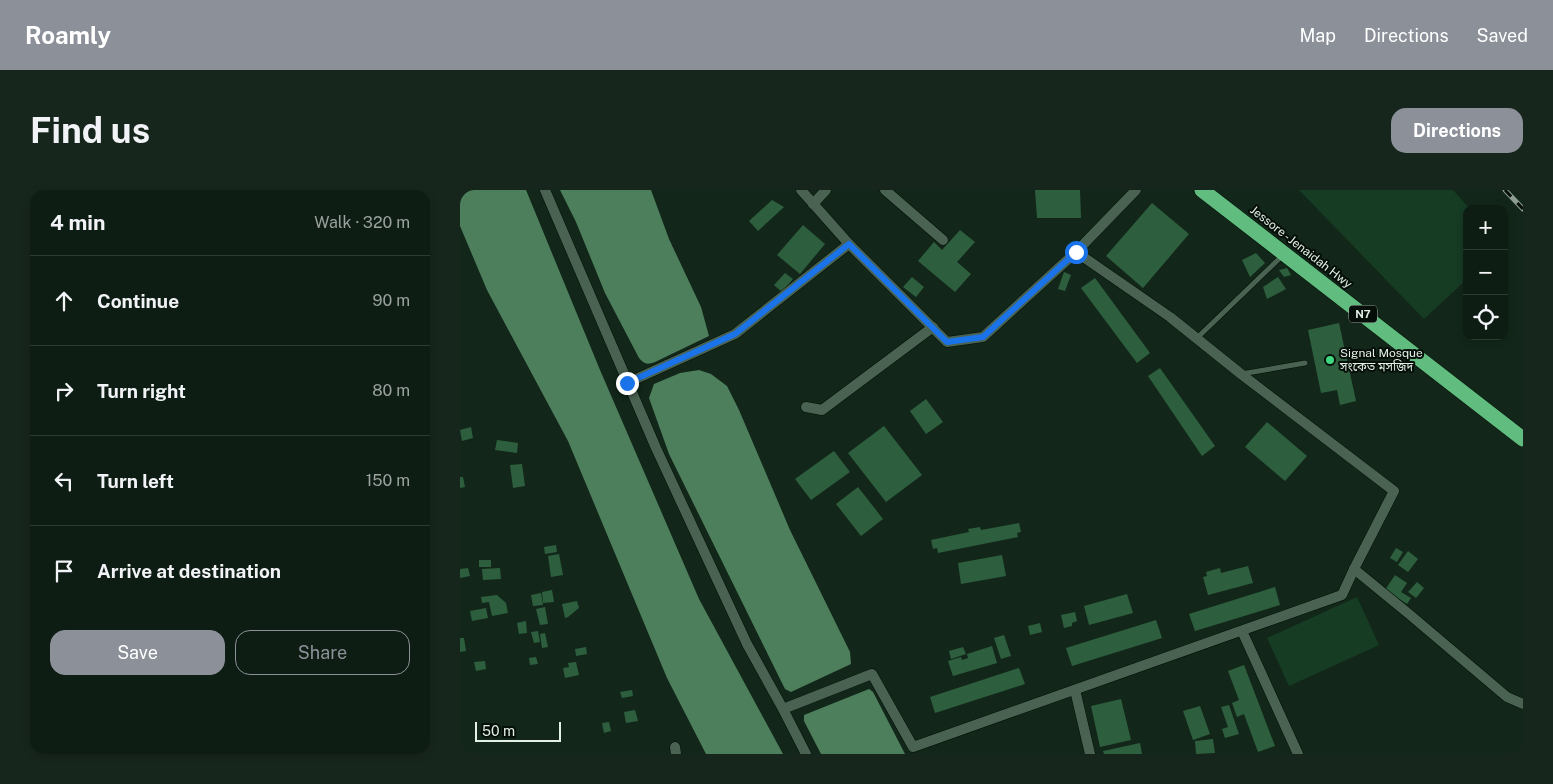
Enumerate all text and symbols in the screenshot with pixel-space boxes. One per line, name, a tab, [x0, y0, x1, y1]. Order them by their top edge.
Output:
text: Roamly	[25, 21, 111, 49]
text: Map	[1299, 25, 1336, 46]
text: Directions	[1364, 25, 1449, 46]
text: Saved	[1477, 25, 1528, 46]
button: Directions	[1391, 108, 1523, 153]
text: Find us	[30, 110, 150, 151]
street label: Jessore - Jenaidah Hwy	[1247, 203, 1355, 291]
map controls	[1463, 205, 1508, 340]
button: +	[1463, 205, 1508, 250]
text: 4 min	[50, 210, 105, 235]
text: Walk · 320 m	[314, 213, 410, 232]
route start	[1065, 241, 1088, 264]
button: −	[1463, 250, 1508, 295]
icon: ahead	[50, 287, 78, 315]
text: Continue	[97, 290, 179, 312]
text: 90 m	[373, 291, 410, 310]
button: locate	[1463, 295, 1508, 340]
road number: N7	[1349, 306, 1377, 322]
place label: Signal Mosque সংকেত মসজিদ	[1339, 346, 1423, 374]
marker: Signal Mosque সংকেত মসজিদ	[1324, 354, 1336, 366]
route end	[616, 372, 639, 395]
icon: right	[50, 377, 78, 405]
text: Turn right	[97, 380, 186, 402]
text: 80 m	[372, 381, 410, 400]
icon: left	[50, 467, 78, 495]
text: Turn left	[97, 470, 174, 492]
text: 150 m	[366, 471, 410, 490]
icon: arrive	[50, 557, 78, 585]
text: Arrive at destination	[97, 560, 281, 582]
button: Save	[50, 630, 225, 675]
button: Share	[235, 630, 410, 675]
scale bar	[475, 719, 561, 742]
text: 50 m	[482, 723, 515, 739]

